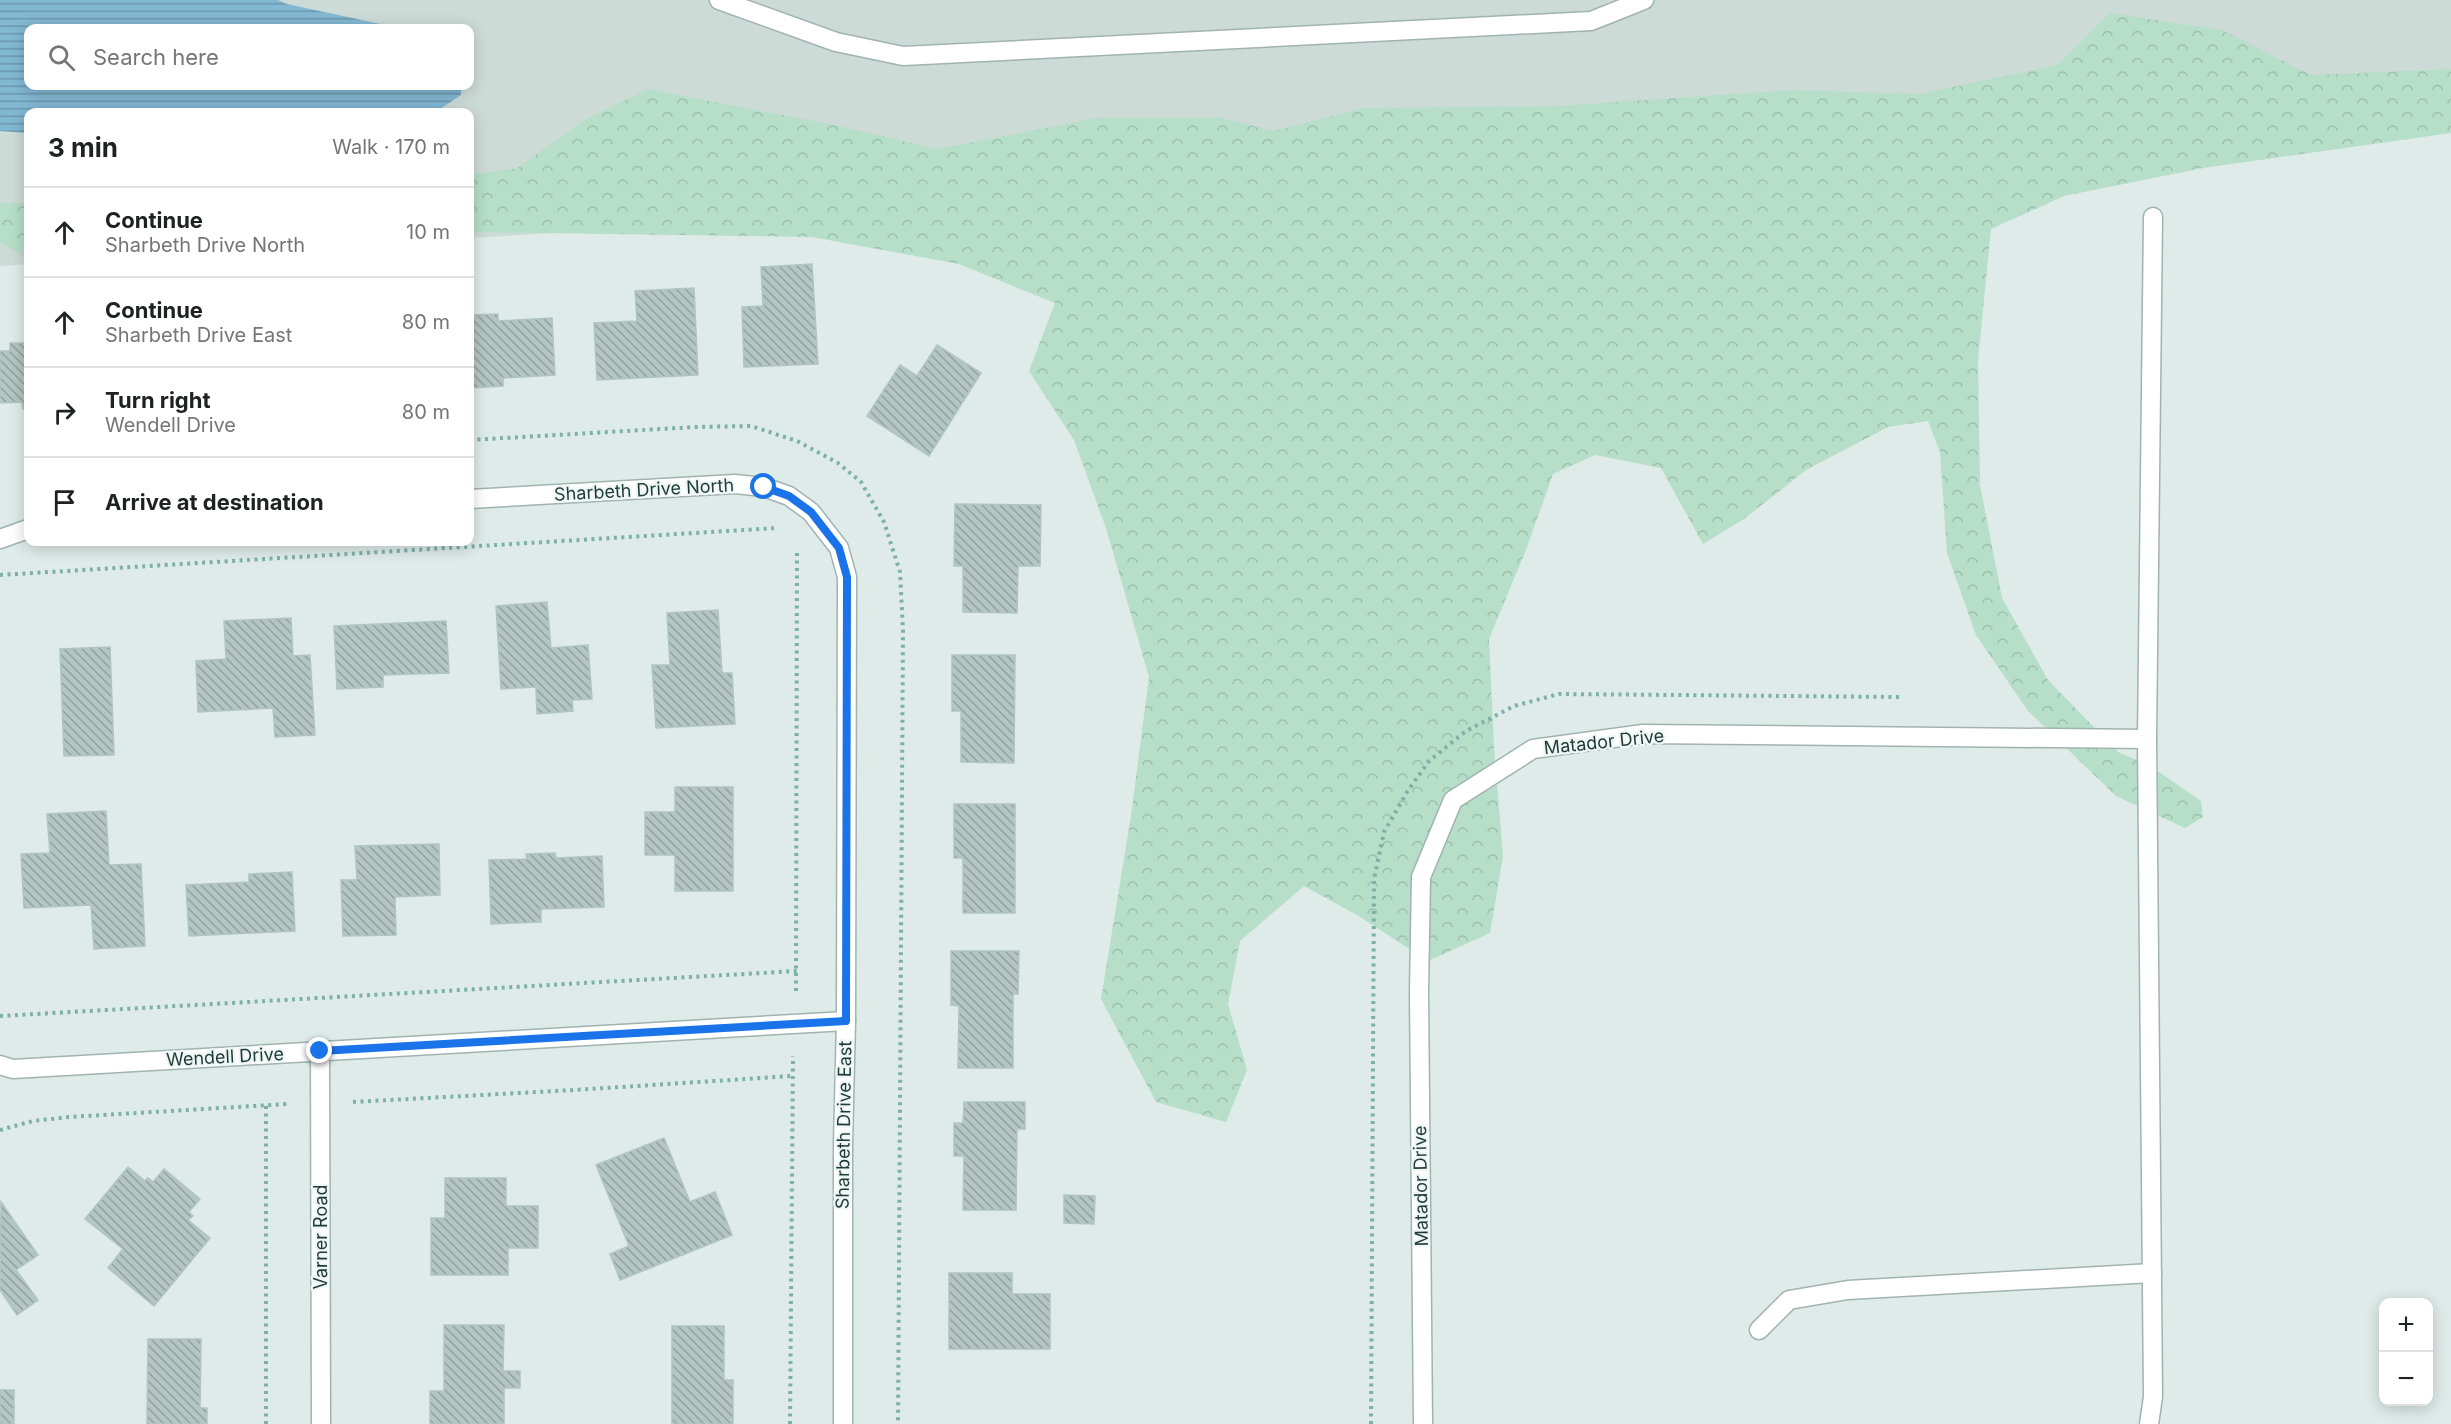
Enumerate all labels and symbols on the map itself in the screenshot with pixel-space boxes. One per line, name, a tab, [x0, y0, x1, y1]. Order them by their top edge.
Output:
route start	[750, 473, 776, 499]
street label: Sharbeth Drive North	[553, 474, 734, 505]
street label: Matador Drive	[1543, 725, 1665, 758]
route end	[306, 1037, 332, 1063]
street label: Sharbeth Drive East	[832, 1040, 855, 1209]
street label: Wendell Drive	[166, 1043, 284, 1070]
street label: Matador Drive	[1409, 1125, 1432, 1247]
street label: Varner Road	[310, 1184, 331, 1290]

